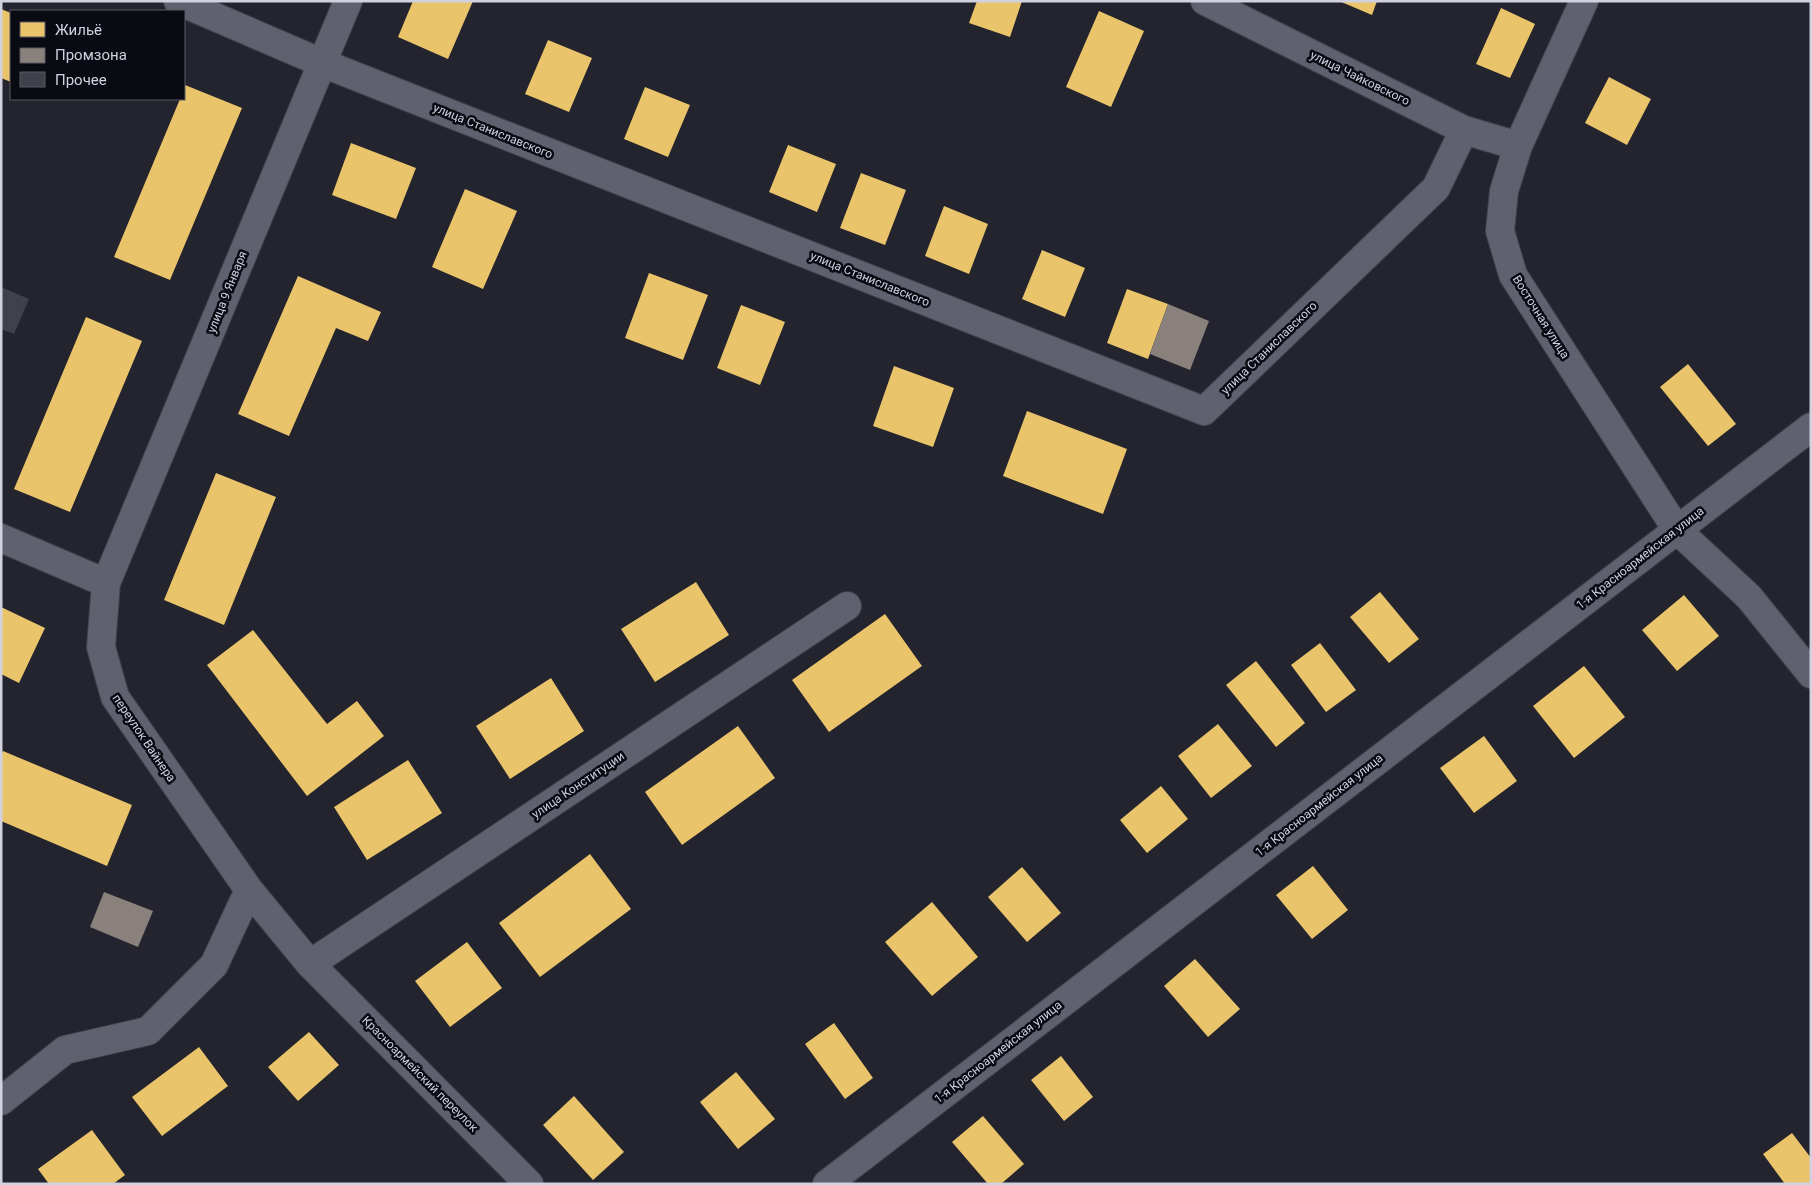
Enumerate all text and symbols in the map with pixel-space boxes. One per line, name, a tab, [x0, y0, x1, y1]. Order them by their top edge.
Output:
legend	[10, 10, 185, 100]
text: Жильё	[55, 21, 102, 39]
text: Промзона	[55, 46, 127, 64]
street label: улица Чайковского	[1308, 48, 1412, 108]
text: Прочее	[55, 71, 107, 89]
street label: улица Станиславского	[431, 101, 555, 161]
street label: улица 9 Января	[204, 249, 250, 335]
street label: улица Станиславского	[808, 249, 932, 309]
street label: Восточная улица	[1510, 273, 1572, 361]
street label: улица Станиславского	[1218, 299, 1320, 397]
street label: 1-я Красноармейская улица	[1574, 504, 1706, 612]
street label: переулок Вайнера	[110, 692, 178, 784]
street label: улица Конституции	[529, 749, 627, 821]
street label: 1-я Красноармейская улица	[1253, 751, 1385, 859]
street label: 1-я Красноармейская улица	[932, 998, 1064, 1106]
street label: Красноармейский переулок	[359, 1013, 481, 1135]

